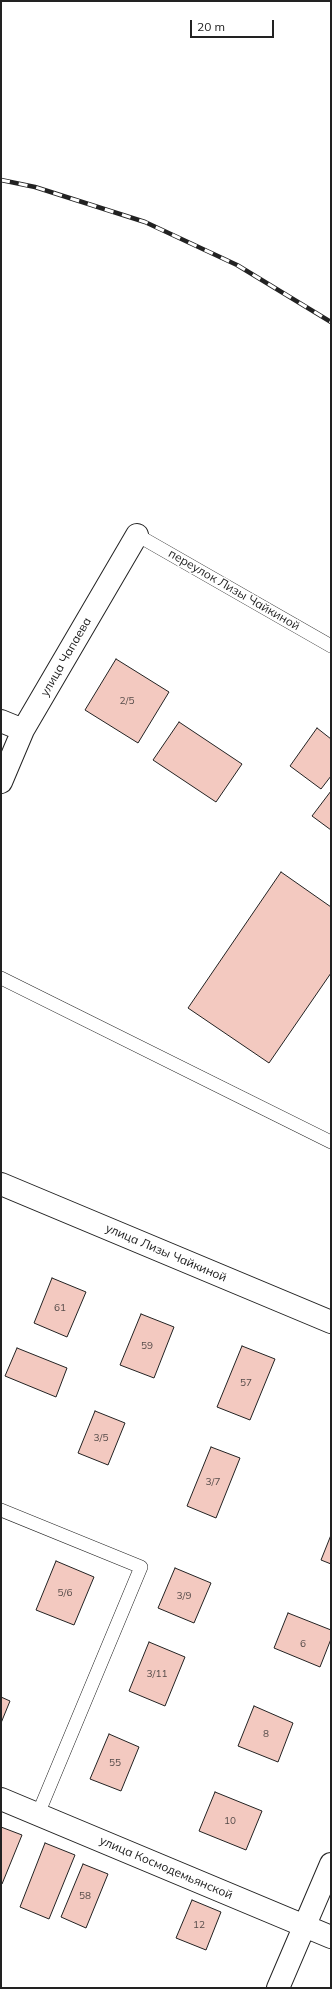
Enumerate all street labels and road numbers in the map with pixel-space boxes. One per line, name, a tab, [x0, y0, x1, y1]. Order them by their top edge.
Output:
street label: переулок Лизы Чайкиной	[166, 546, 302, 634]
street label: улица Чапаева	[38, 615, 94, 699]
street label: улица Лизы Чайкиной	[103, 1221, 229, 1285]
street label: улица Космодемьянской	[97, 1833, 235, 1903]

